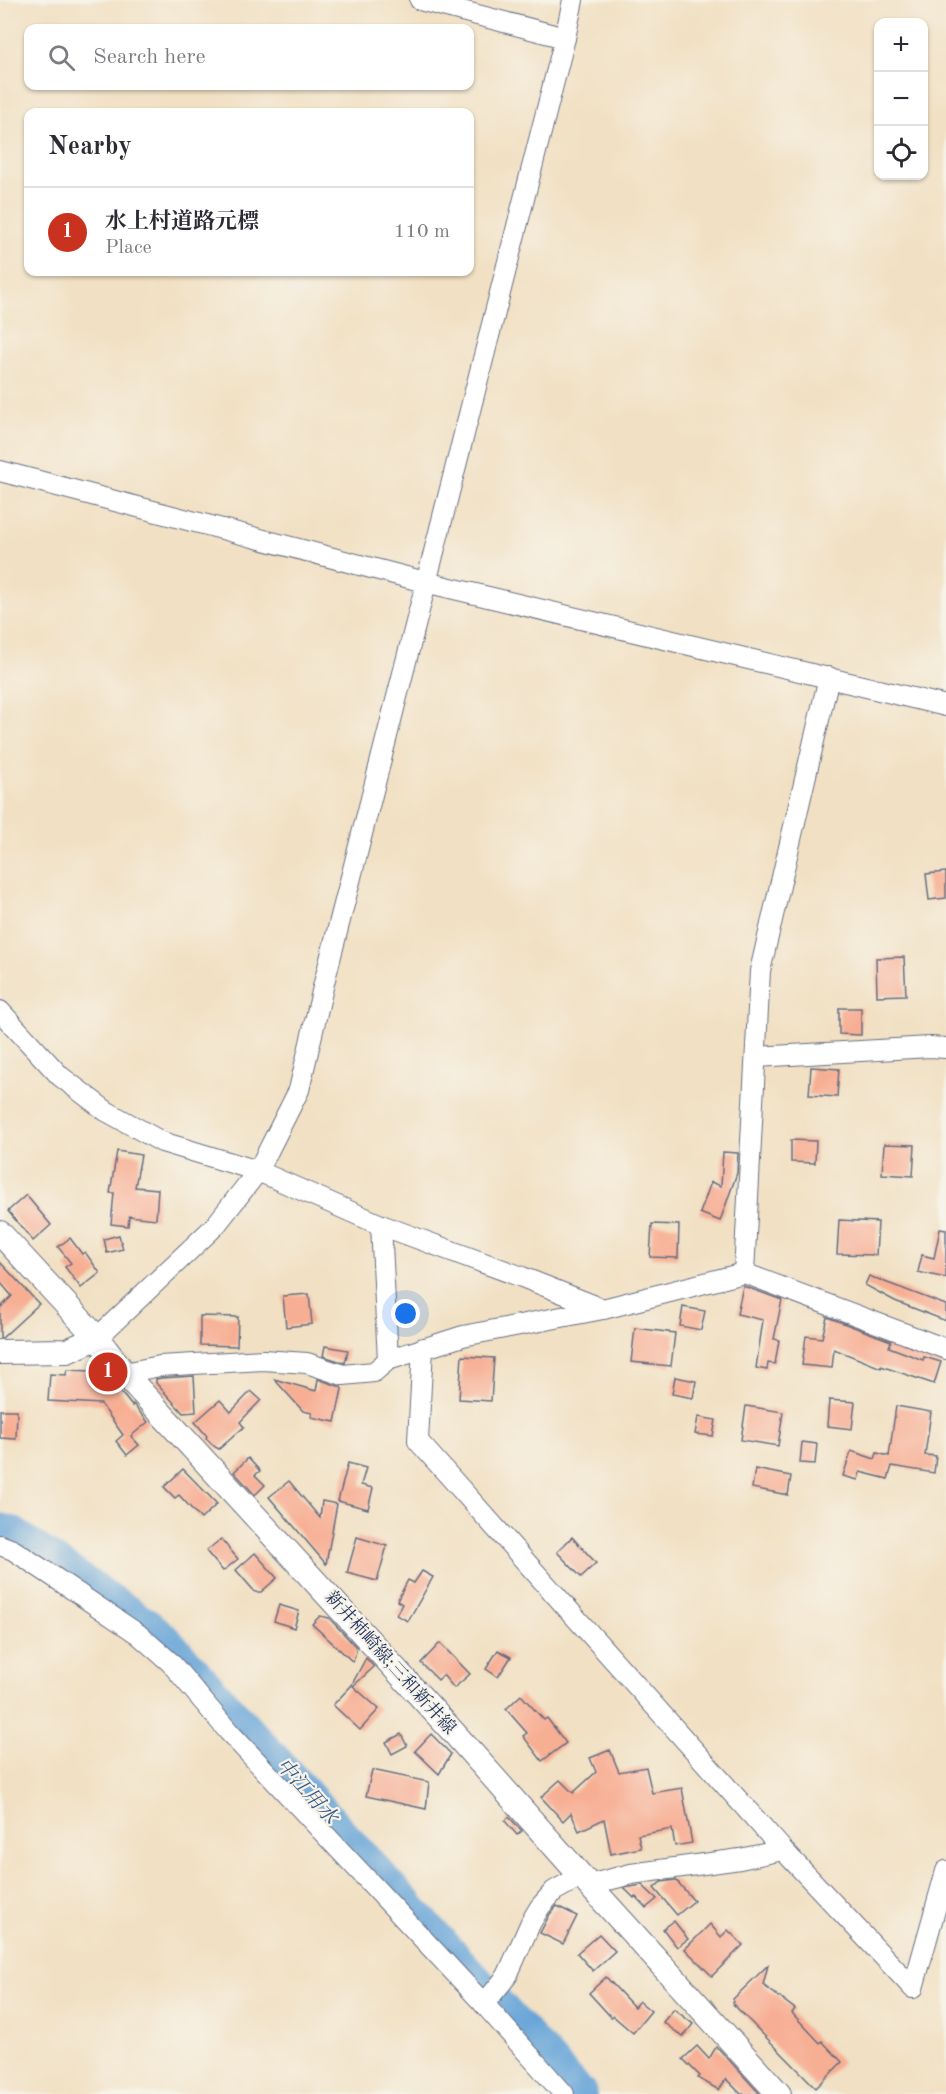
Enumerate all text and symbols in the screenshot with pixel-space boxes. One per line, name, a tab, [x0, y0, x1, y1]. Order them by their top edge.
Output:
map controls	[874, 18, 928, 180]
button: +	[874, 18, 928, 72]
search box	[24, 24, 474, 90]
icon: search	[45, 41, 78, 74]
text: Search here	[93, 46, 206, 68]
button: −	[874, 72, 928, 126]
button: locate	[874, 126, 928, 180]
text: Nearby	[48, 134, 132, 160]
text: 水上村道路元標	[105, 211, 259, 233]
text: 1	[62, 222, 73, 242]
text: 110 m	[394, 222, 450, 242]
text: Place	[105, 238, 152, 258]
your location	[391, 1299, 420, 1328]
pin: 1	[88, 1350, 128, 1394]
street label: 新井柿崎線;三和新井線	[321, 1587, 460, 1738]
water label: 中江用水	[272, 1754, 343, 1830]

